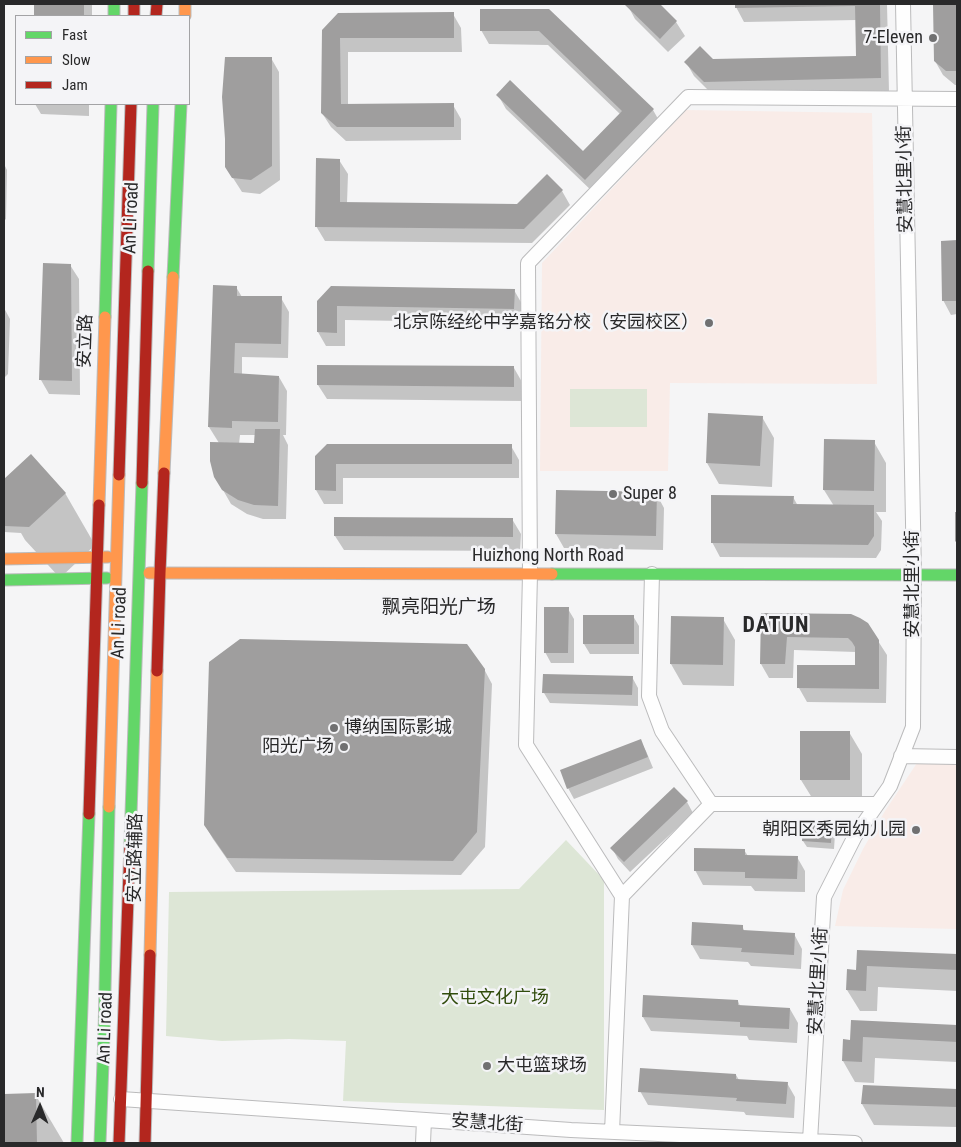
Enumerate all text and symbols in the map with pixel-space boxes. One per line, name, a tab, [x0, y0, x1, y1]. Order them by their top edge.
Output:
legend	[15, 15, 190, 105]
text: Fast	[62, 26, 87, 44]
place label: 7-Eleven	[864, 27, 923, 49]
marker: 7-Eleven	[927, 32, 939, 44]
text: Slow	[62, 51, 91, 69]
text: Jam	[62, 76, 88, 94]
street label: 安慧北里小街	[894, 125, 918, 233]
street label: An Li road	[120, 182, 144, 254]
place label: 北京陈经纶中学嘉铭分校（安园校区）	[393, 312, 699, 334]
street label: 安立路	[74, 314, 98, 368]
marker: 北京陈经纶中学嘉铭分校（安园校区）	[703, 317, 715, 329]
place label: Super 8	[623, 483, 677, 505]
marker: Super 8	[607, 488, 619, 500]
street label: 安慧北里小街	[902, 530, 924, 638]
street label: Huizhong North Road	[472, 545, 624, 567]
street label: An Li road	[108, 587, 132, 659]
district label: 飘亮阳光广场	[382, 597, 496, 619]
district label: DATUN	[742, 613, 810, 639]
place label: 博纳国际影城	[344, 717, 452, 739]
marker: 博纳国际影城	[328, 722, 340, 734]
place label: 阳光广场	[262, 736, 334, 758]
marker: 阳光广场	[338, 741, 350, 753]
street label: 安立路辅路	[124, 813, 148, 903]
place label: 朝阳区秀园幼儿园	[762, 819, 906, 841]
marker: 朝阳区秀园幼儿园	[910, 824, 922, 836]
street label: 安慧北里小街	[805, 927, 833, 1035]
park label: 大屯文化广场	[441, 987, 549, 1009]
street label: An Li road	[94, 992, 118, 1064]
place label: 大屯篮球场	[497, 1055, 587, 1077]
marker: 大屯篮球场	[481, 1060, 493, 1072]
north arrow	[15, 1082, 65, 1132]
text: N	[36, 1084, 45, 1100]
street label: 安慧北街	[450, 1111, 524, 1137]

